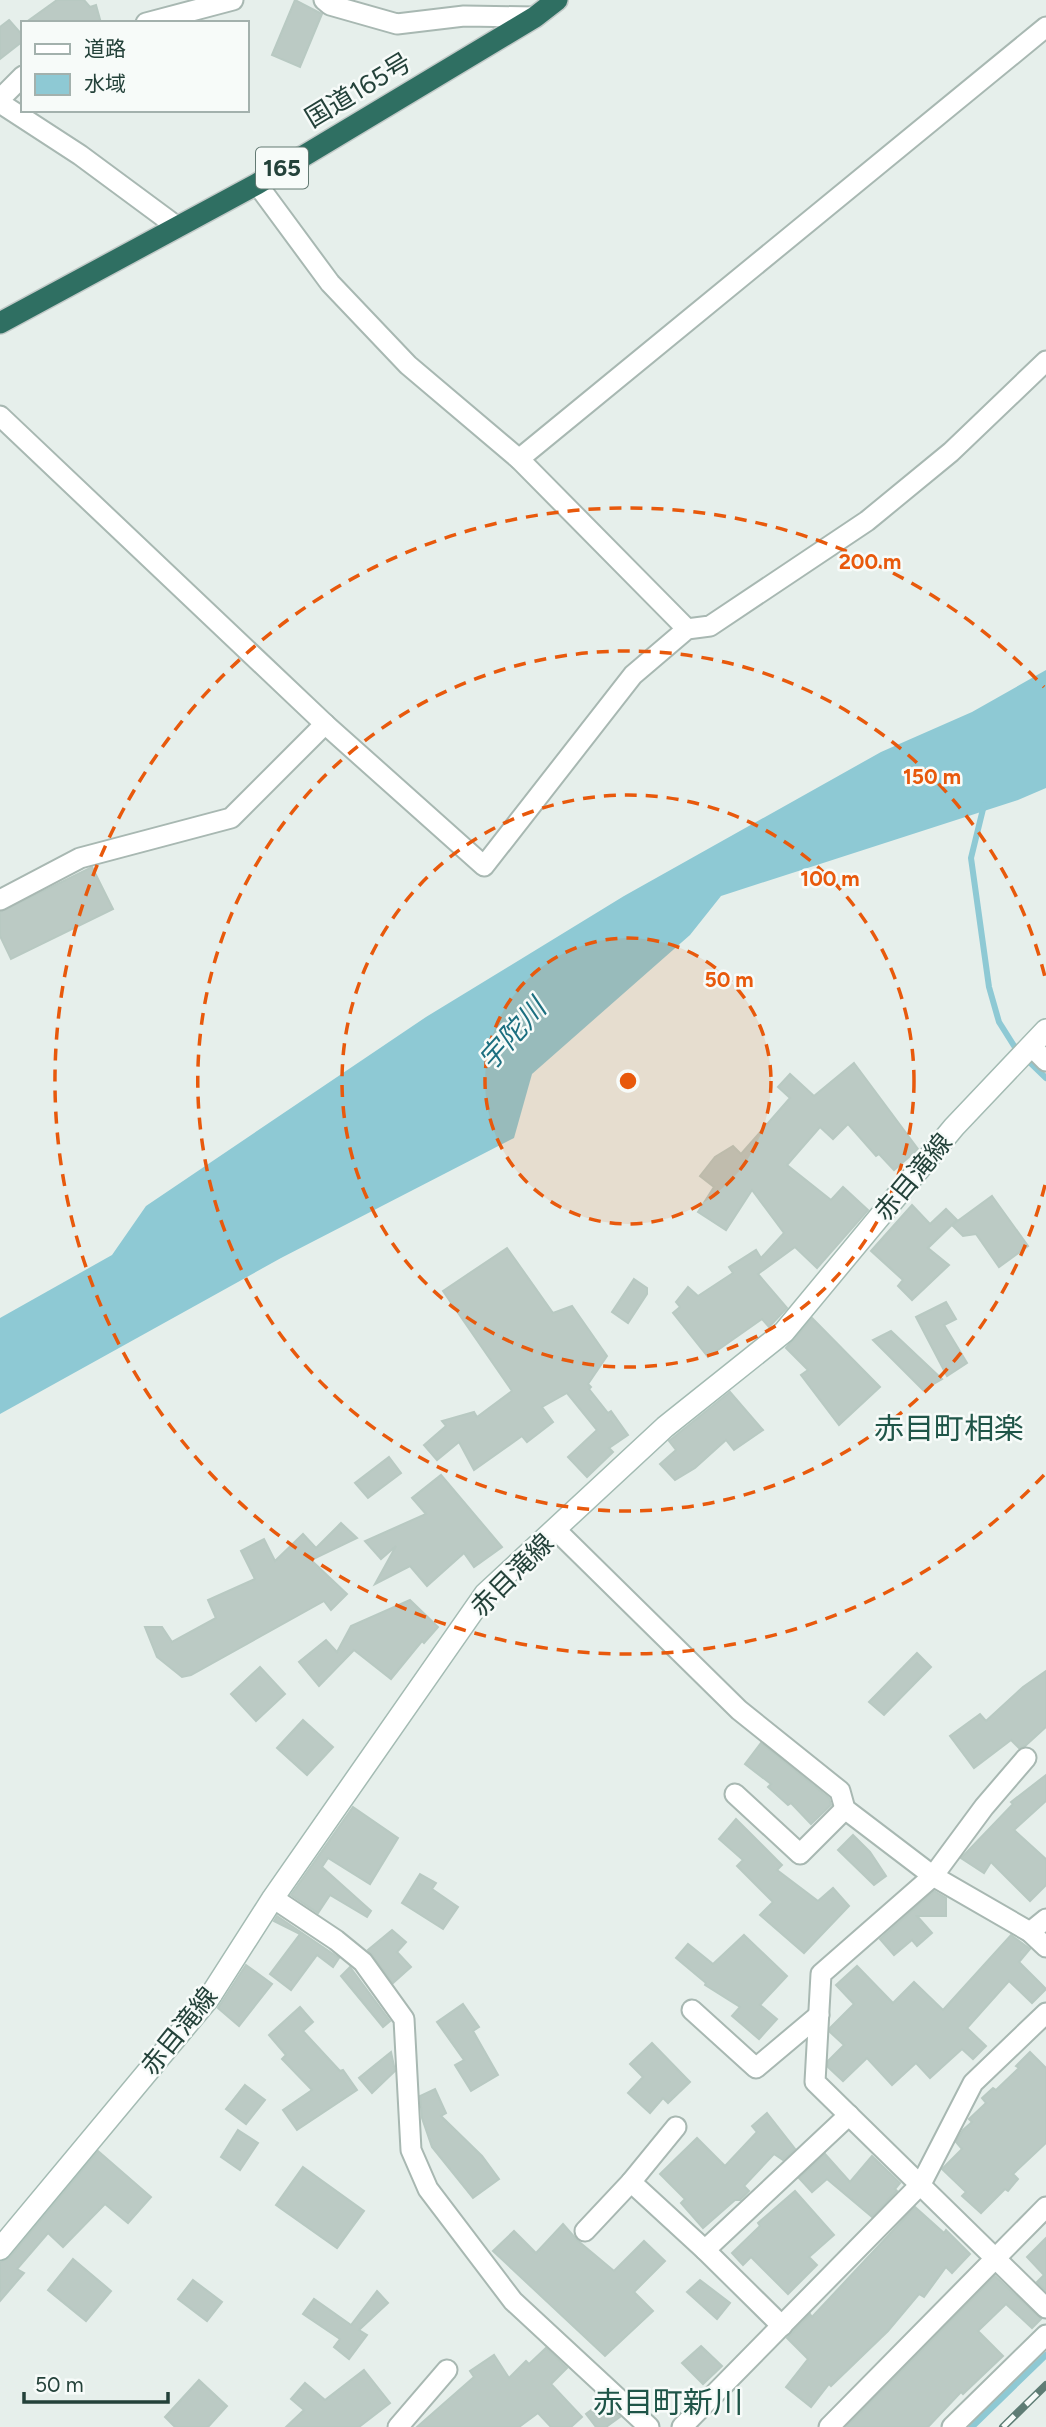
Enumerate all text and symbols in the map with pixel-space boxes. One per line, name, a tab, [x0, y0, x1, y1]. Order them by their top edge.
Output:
legend	[21, 21, 248, 112]
text: 道路	[84, 36, 126, 61]
street label: 国道165号	[299, 46, 417, 134]
text: 水域	[84, 71, 126, 96]
road number: 165	[256, 148, 308, 188]
text: 200 m	[839, 549, 901, 574]
text: 150 m	[903, 764, 961, 789]
text: 100 m	[800, 866, 860, 891]
text: 50 m	[704, 967, 754, 992]
water label: 宇陀川	[471, 989, 555, 1077]
centre of rings	[616, 1069, 640, 1093]
street label: 赤目滝線	[867, 1127, 959, 1227]
district label: 赤目町相楽	[874, 1410, 1024, 1447]
street label: 赤目滝線	[464, 1527, 560, 1623]
street label: 赤目滝線	[134, 1981, 224, 2081]
scale bar	[24, 2360, 168, 2404]
text: 50 m	[35, 2372, 84, 2397]
district label: 赤目町新川	[593, 2384, 743, 2421]

